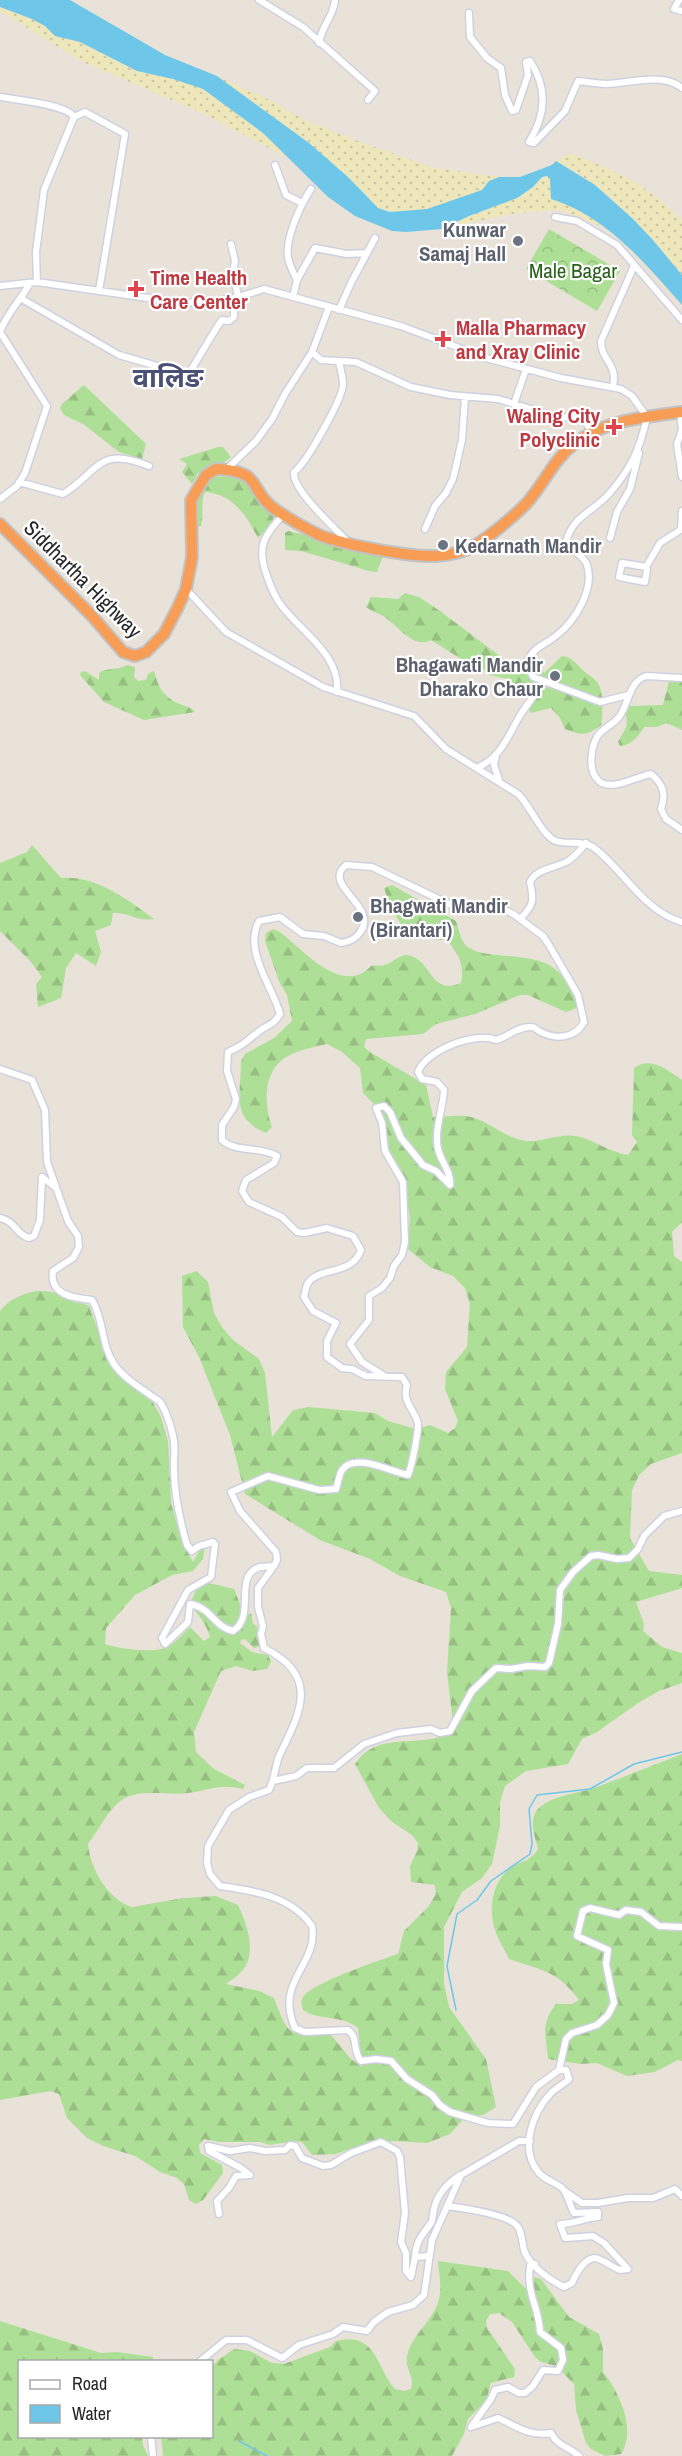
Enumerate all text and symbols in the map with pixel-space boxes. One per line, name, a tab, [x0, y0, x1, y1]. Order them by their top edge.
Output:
place label: Kunwar Samaj Hall	[419, 215, 506, 268]
marker: Kunwar Samaj Hall	[511, 234, 525, 248]
park label: Male Bagar	[529, 256, 617, 285]
place label: Time Health Care Center	[150, 263, 248, 316]
marker: Time Health Care Center	[127, 280, 145, 298]
place label: Malla Pharmacy and Xray Clinic	[456, 313, 587, 366]
marker: Malla Pharmacy and Xray Clinic	[434, 330, 452, 348]
district label: वालिङ	[133, 359, 204, 395]
place label: Waling City Polyclinic	[507, 401, 600, 454]
marker: Waling City Polyclinic	[605, 418, 623, 436]
street label: Siddhartha Highway	[18, 514, 149, 645]
place label: Kedarnath Mandir	[455, 531, 602, 560]
marker: Kedarnath Mandir	[436, 538, 450, 552]
place label: Bhagawati Mandir Dharako Chaur	[396, 650, 543, 703]
marker: Bhagawati Mandir Dharako Chaur	[548, 669, 562, 683]
place label: Bhagwati Mandir (Birantari)	[370, 891, 508, 944]
marker: Bhagwati Mandir (Birantari)	[351, 910, 365, 924]
legend	[18, 2360, 213, 2438]
text: Road	[72, 2371, 107, 2396]
text: Water	[72, 2401, 111, 2426]

